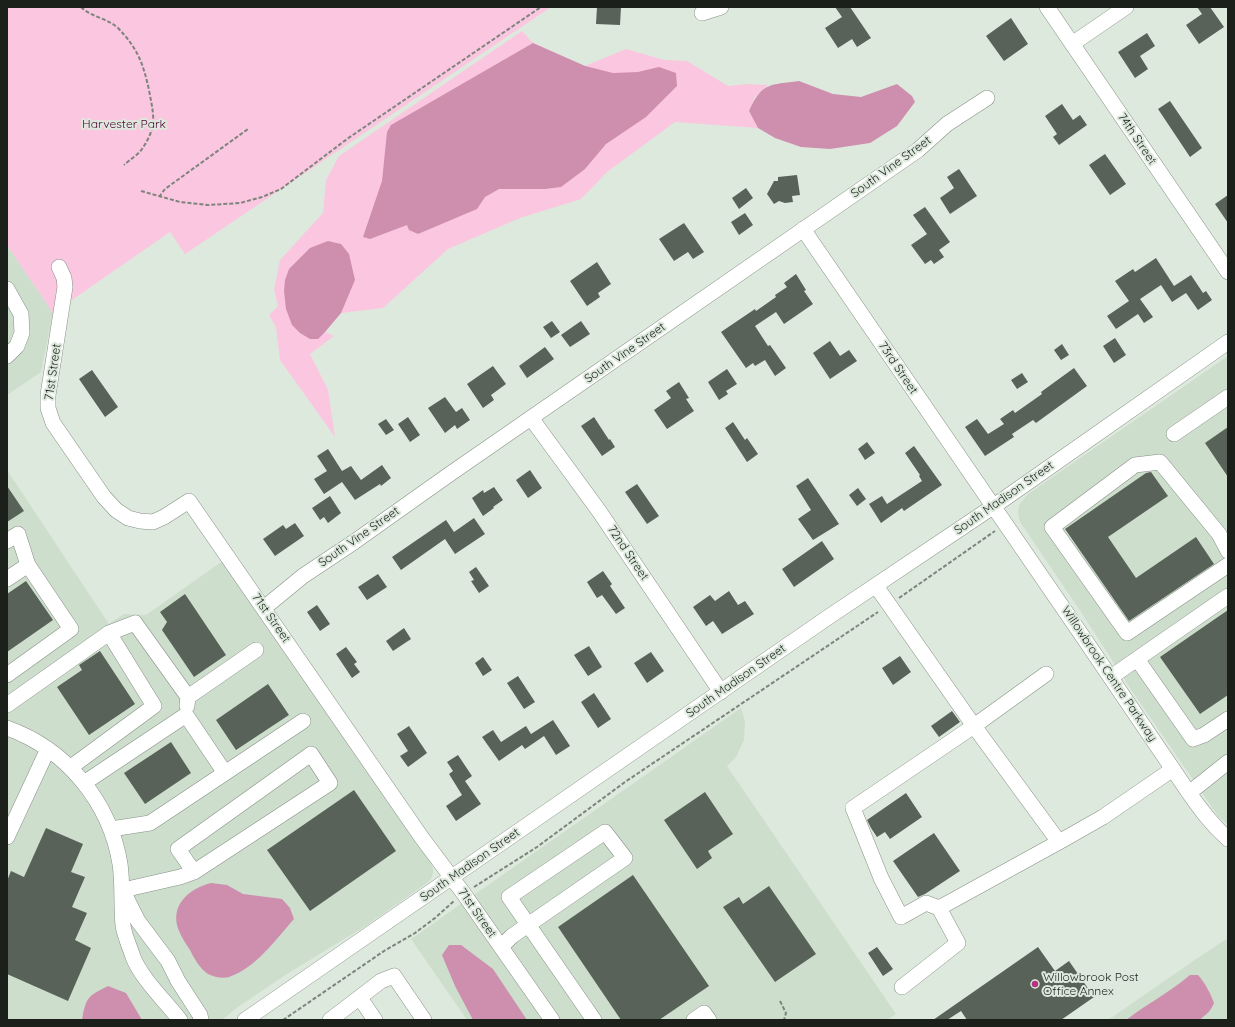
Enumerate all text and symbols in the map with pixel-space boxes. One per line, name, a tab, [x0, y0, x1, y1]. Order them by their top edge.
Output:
street label: 74th Street	[1115, 111, 1159, 167]
park label: Harvester Park	[82, 117, 166, 131]
street label: South Vine Street	[848, 133, 934, 201]
street label: South Vine Street	[582, 320, 668, 386]
street label: 73rd Street	[875, 339, 921, 397]
street label: 71st Street	[42, 343, 64, 401]
street label: South Madison Street	[952, 458, 1056, 538]
street label: South Vine Street	[316, 504, 402, 570]
street label: 72nd Street	[604, 523, 652, 583]
street label: 71st Street	[249, 591, 293, 645]
street label: Willowbrook Centre Parkway	[1058, 604, 1160, 744]
street label: South Madison Street	[684, 641, 788, 721]
street label: South Madison Street	[418, 825, 522, 905]
street label: 71st Street	[455, 886, 499, 940]
place label: Willowbrook Post Office Annex	[1043, 970, 1139, 998]
marker: Willowbrook Post Office Annex	[1030, 979, 1040, 989]

